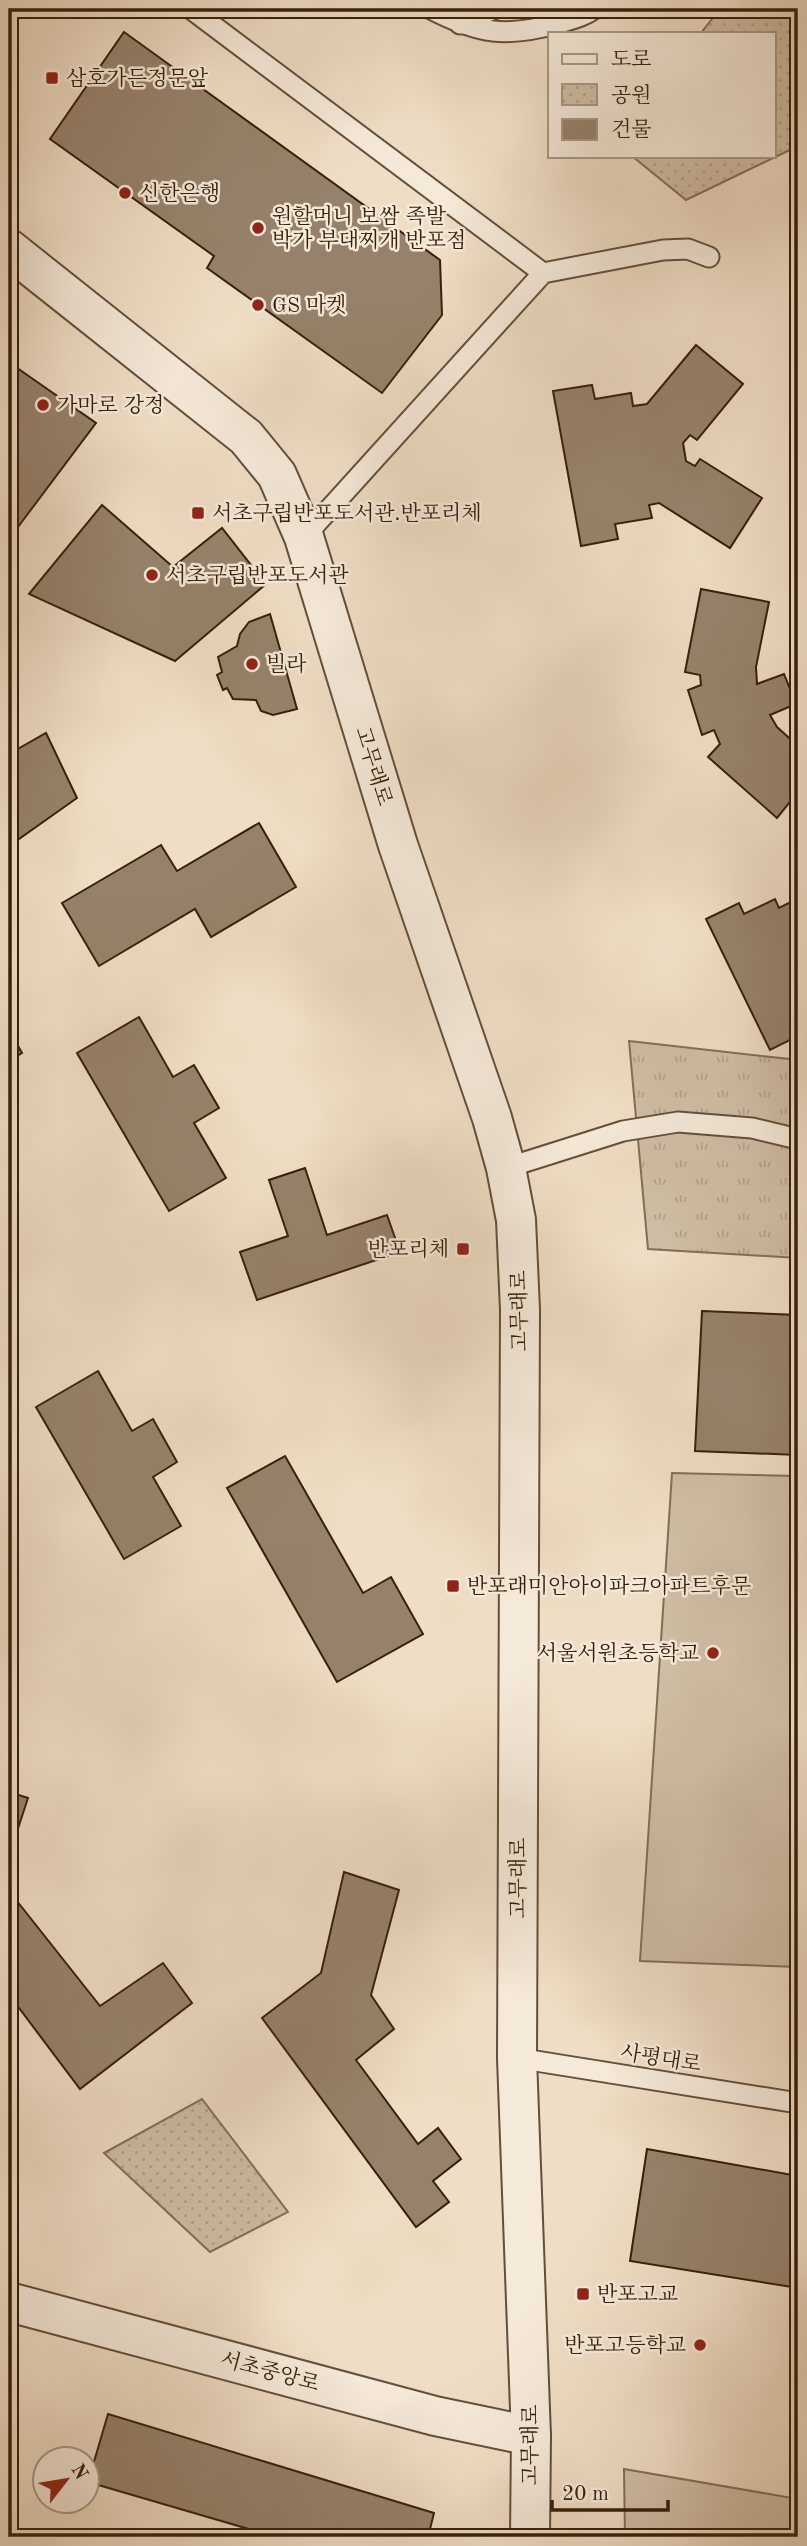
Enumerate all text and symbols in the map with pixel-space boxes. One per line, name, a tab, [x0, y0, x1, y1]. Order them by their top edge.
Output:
legend	[548, 32, 776, 158]
text: 도로	[611, 49, 652, 71]
place label: 삼호가든정문앞	[66, 67, 209, 90]
marker: 삼호가든정문앞	[44, 70, 60, 86]
text: 공원	[611, 84, 652, 107]
text: 건물	[611, 118, 652, 141]
place label: 신한은행	[139, 182, 220, 205]
marker: 신한은행	[117, 185, 133, 201]
place label: 원할머니 보쌈 족발 박가 부대찌개 반포점	[272, 205, 466, 252]
marker: 원할머니 보쌈 족발 박가 부대찌개 반포점	[250, 220, 266, 236]
place label: GS 마켓	[272, 294, 347, 317]
marker: GS 마켓	[250, 297, 266, 313]
place label: 가마로 강정	[57, 394, 164, 417]
marker: 가마로 강정	[35, 397, 51, 413]
place label: 서초구립반포도서관.반포리체	[212, 502, 482, 525]
marker: 서초구립반포도서관.반포리체	[190, 505, 206, 521]
place label: 서초구립반포도서관	[166, 564, 349, 587]
marker: 서초구립반포도서관	[144, 567, 160, 583]
place label: 빌라	[266, 653, 307, 676]
marker: 빌라	[244, 656, 260, 672]
street label: 고무래로	[351, 724, 396, 808]
place label: 반포리체	[368, 1238, 449, 1261]
marker: 반포리체	[455, 1241, 471, 1257]
street label: 고무래로	[507, 1270, 532, 1352]
place label: 반포래미안아이파크아파트후문	[467, 1574, 751, 1598]
marker: 반포래미안아이파크아파트후문	[445, 1578, 461, 1594]
place label: 서울서원초등학교	[537, 1642, 699, 1665]
marker: 서울서원초등학교	[705, 1645, 721, 1661]
street label: 고무래로	[507, 1837, 530, 1919]
street label: 사평대로	[619, 2041, 703, 2076]
place label: 반포고교	[597, 2283, 678, 2306]
marker: 반포고교	[575, 2286, 591, 2302]
place label: 반포고등학교	[564, 2334, 686, 2357]
marker: 반포고등학교	[692, 2337, 708, 2353]
street label: 서초중앙로	[218, 2347, 322, 2396]
street label: 고무래로	[519, 2404, 542, 2486]
north arrow	[32, 2444, 102, 2514]
text: N	[67, 2461, 91, 2484]
scale bar	[552, 2469, 667, 2513]
text: 20 m	[562, 2484, 609, 2505]

